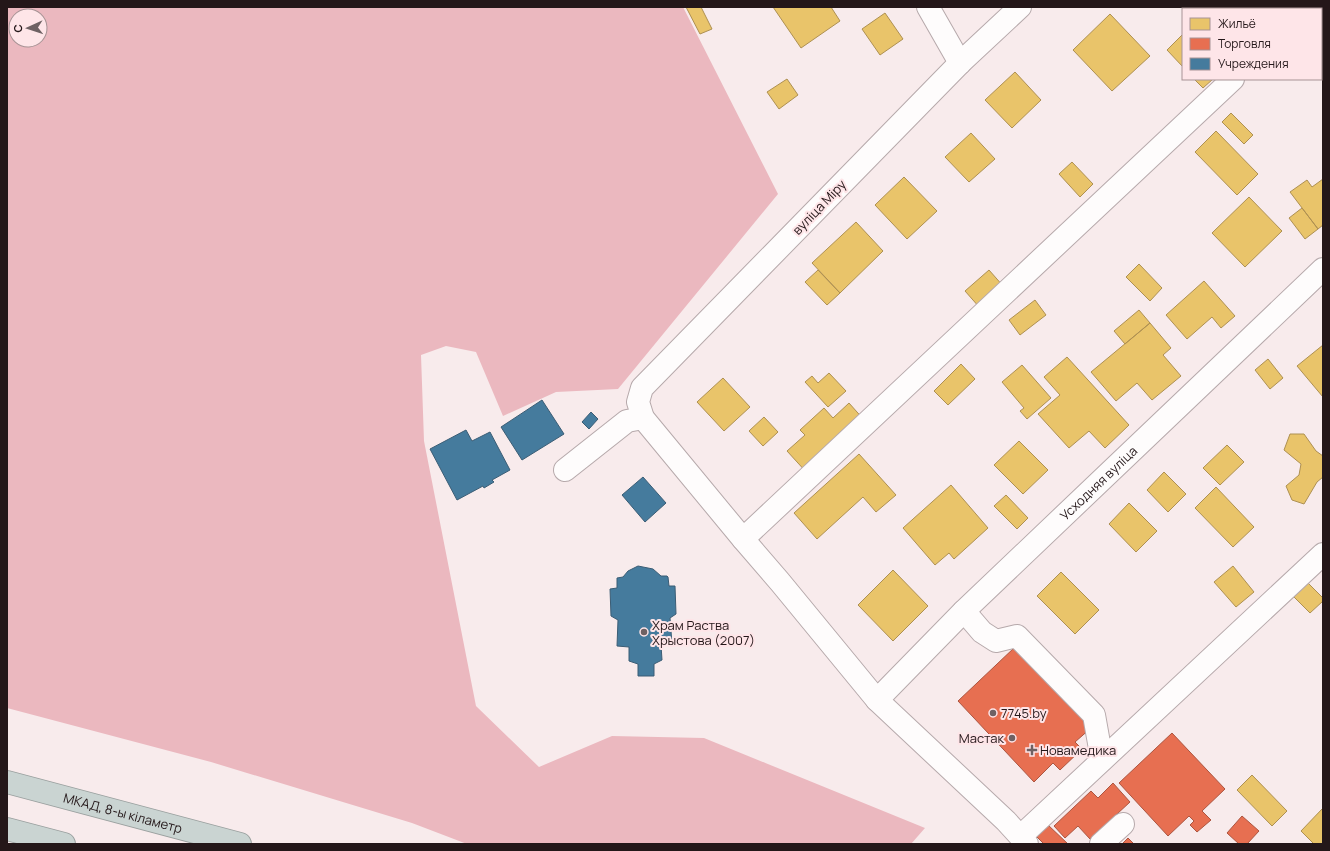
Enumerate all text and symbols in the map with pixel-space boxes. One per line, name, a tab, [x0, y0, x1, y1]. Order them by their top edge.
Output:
north arrow	[8, 8, 48, 48]
legend	[1182, 8, 1322, 80]
text: Жильё	[1218, 15, 1256, 32]
text: С	[10, 24, 25, 33]
text: Торговля	[1218, 35, 1271, 52]
text: Учреждения	[1218, 55, 1289, 72]
street label: вуліца Міру	[788, 175, 850, 238]
street label: Усходняя вуліца	[1056, 442, 1141, 524]
place label: Храм Раства Хрыстова (2007)	[652, 616, 755, 649]
marker: Храм Раства Хрыстова (2007)	[639, 627, 649, 637]
place label: 7745.by	[1001, 704, 1047, 722]
marker: 7745.by	[988, 708, 998, 718]
place label: Мастак	[959, 729, 1005, 747]
marker: Мастак	[1007, 733, 1017, 743]
place label: Новамедика	[1040, 741, 1116, 759]
marker: Новамедика	[1027, 745, 1037, 755]
street label: МКАД, 8-ы кіламетр	[62, 788, 185, 837]

